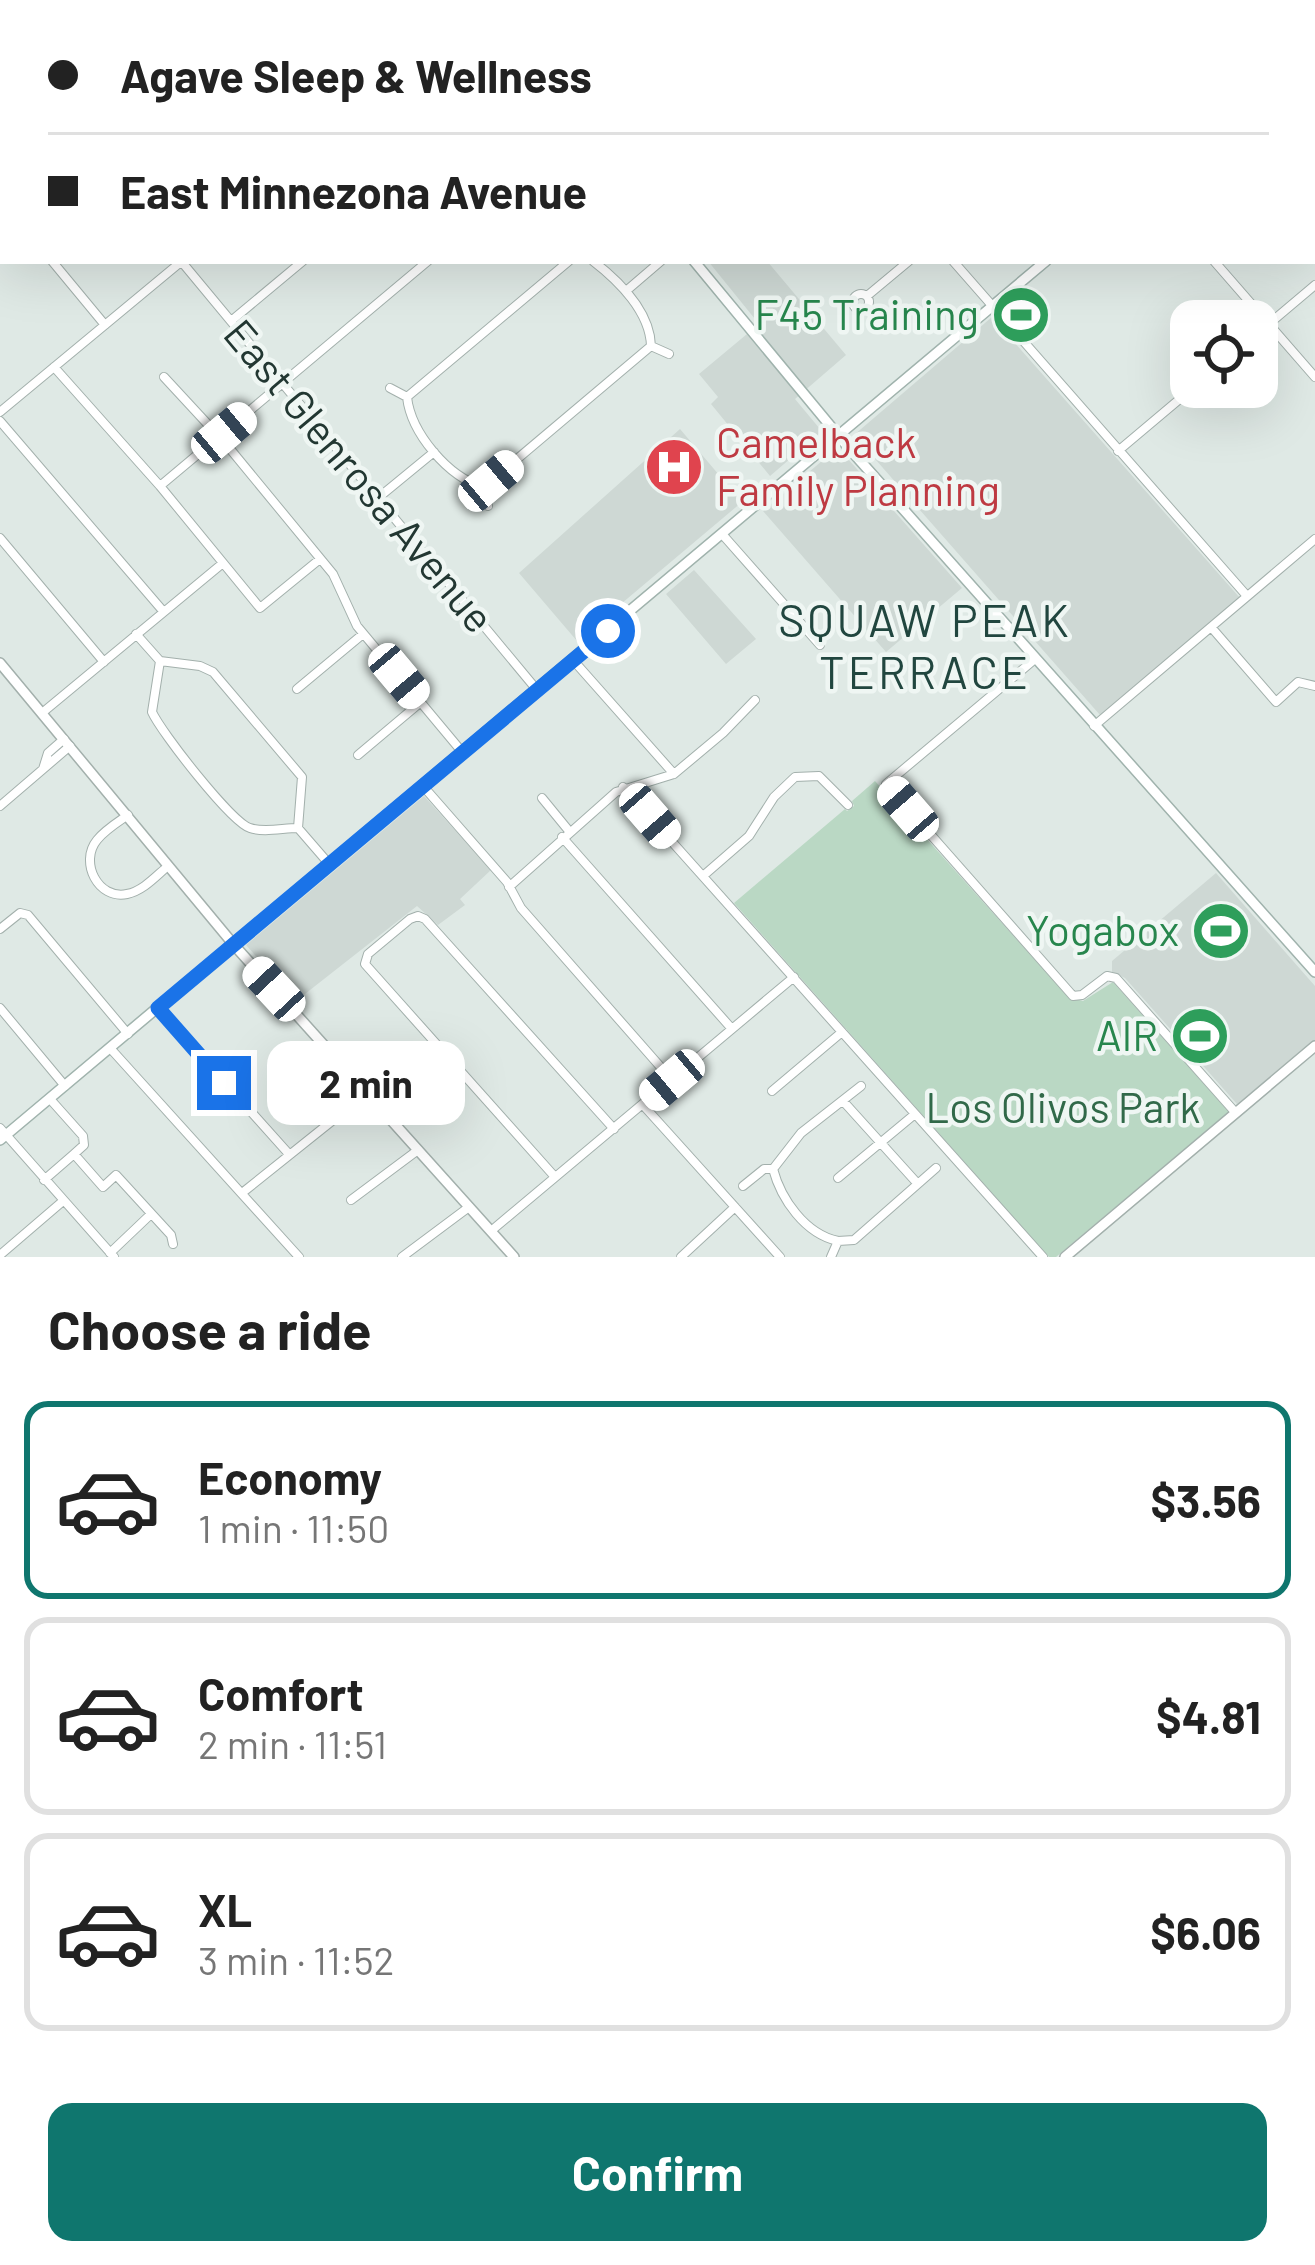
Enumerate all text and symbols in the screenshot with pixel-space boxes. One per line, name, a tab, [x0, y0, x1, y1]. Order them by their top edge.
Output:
text: Agave Sleep & Wellness	[120, 48, 592, 102]
text: East Minnezona Avenue	[120, 164, 587, 218]
sports icon: F45 Training	[990, 284, 1052, 346]
place label: F45 Training	[755, 288, 979, 339]
map controls	[1170, 300, 1278, 408]
button: locate	[1170, 300, 1278, 408]
street label: East Glenrosa Avenue	[215, 308, 506, 641]
car	[185, 396, 263, 470]
place label: Camelback Family Planning	[716, 416, 1000, 515]
hospital icon: Camelback Family Planning	[643, 436, 705, 498]
car	[452, 444, 530, 518]
district label: SQUAW PEAK TERRACE	[778, 592, 1072, 698]
route start	[581, 604, 635, 658]
car	[362, 637, 436, 715]
car	[871, 770, 945, 848]
car	[613, 777, 687, 855]
sports icon: Yogabox	[1190, 900, 1252, 962]
place label: Yogabox	[1026, 904, 1179, 955]
car	[236, 950, 312, 1028]
sports icon: AIR	[1169, 1005, 1231, 1067]
place label: AIR	[1096, 1009, 1158, 1059]
callout: 2 min	[266, 1041, 464, 1125]
car	[633, 1043, 711, 1117]
route end	[197, 1056, 251, 1110]
text: 2 min	[319, 1059, 413, 1106]
park label: Los Olivos Park	[925, 1081, 1201, 1131]
text: Choose a ride	[48, 1296, 372, 1361]
icon: car	[54, 1446, 162, 1554]
text: Economy	[198, 1450, 382, 1504]
text: $3.56	[1150, 1473, 1261, 1527]
text: 1 min · 11:50	[198, 1504, 389, 1551]
icon: car	[54, 1662, 162, 1770]
text: Comfort	[198, 1666, 364, 1720]
text: $4.81	[1156, 1689, 1261, 1743]
text: 2 min · 11:51	[198, 1720, 387, 1767]
icon: car	[54, 1878, 162, 1986]
text: XL	[198, 1882, 252, 1936]
text: $6.06	[1150, 1905, 1261, 1959]
text: 3 min · 11:52	[198, 1936, 394, 1983]
button: Confirm	[48, 2103, 1267, 2241]

